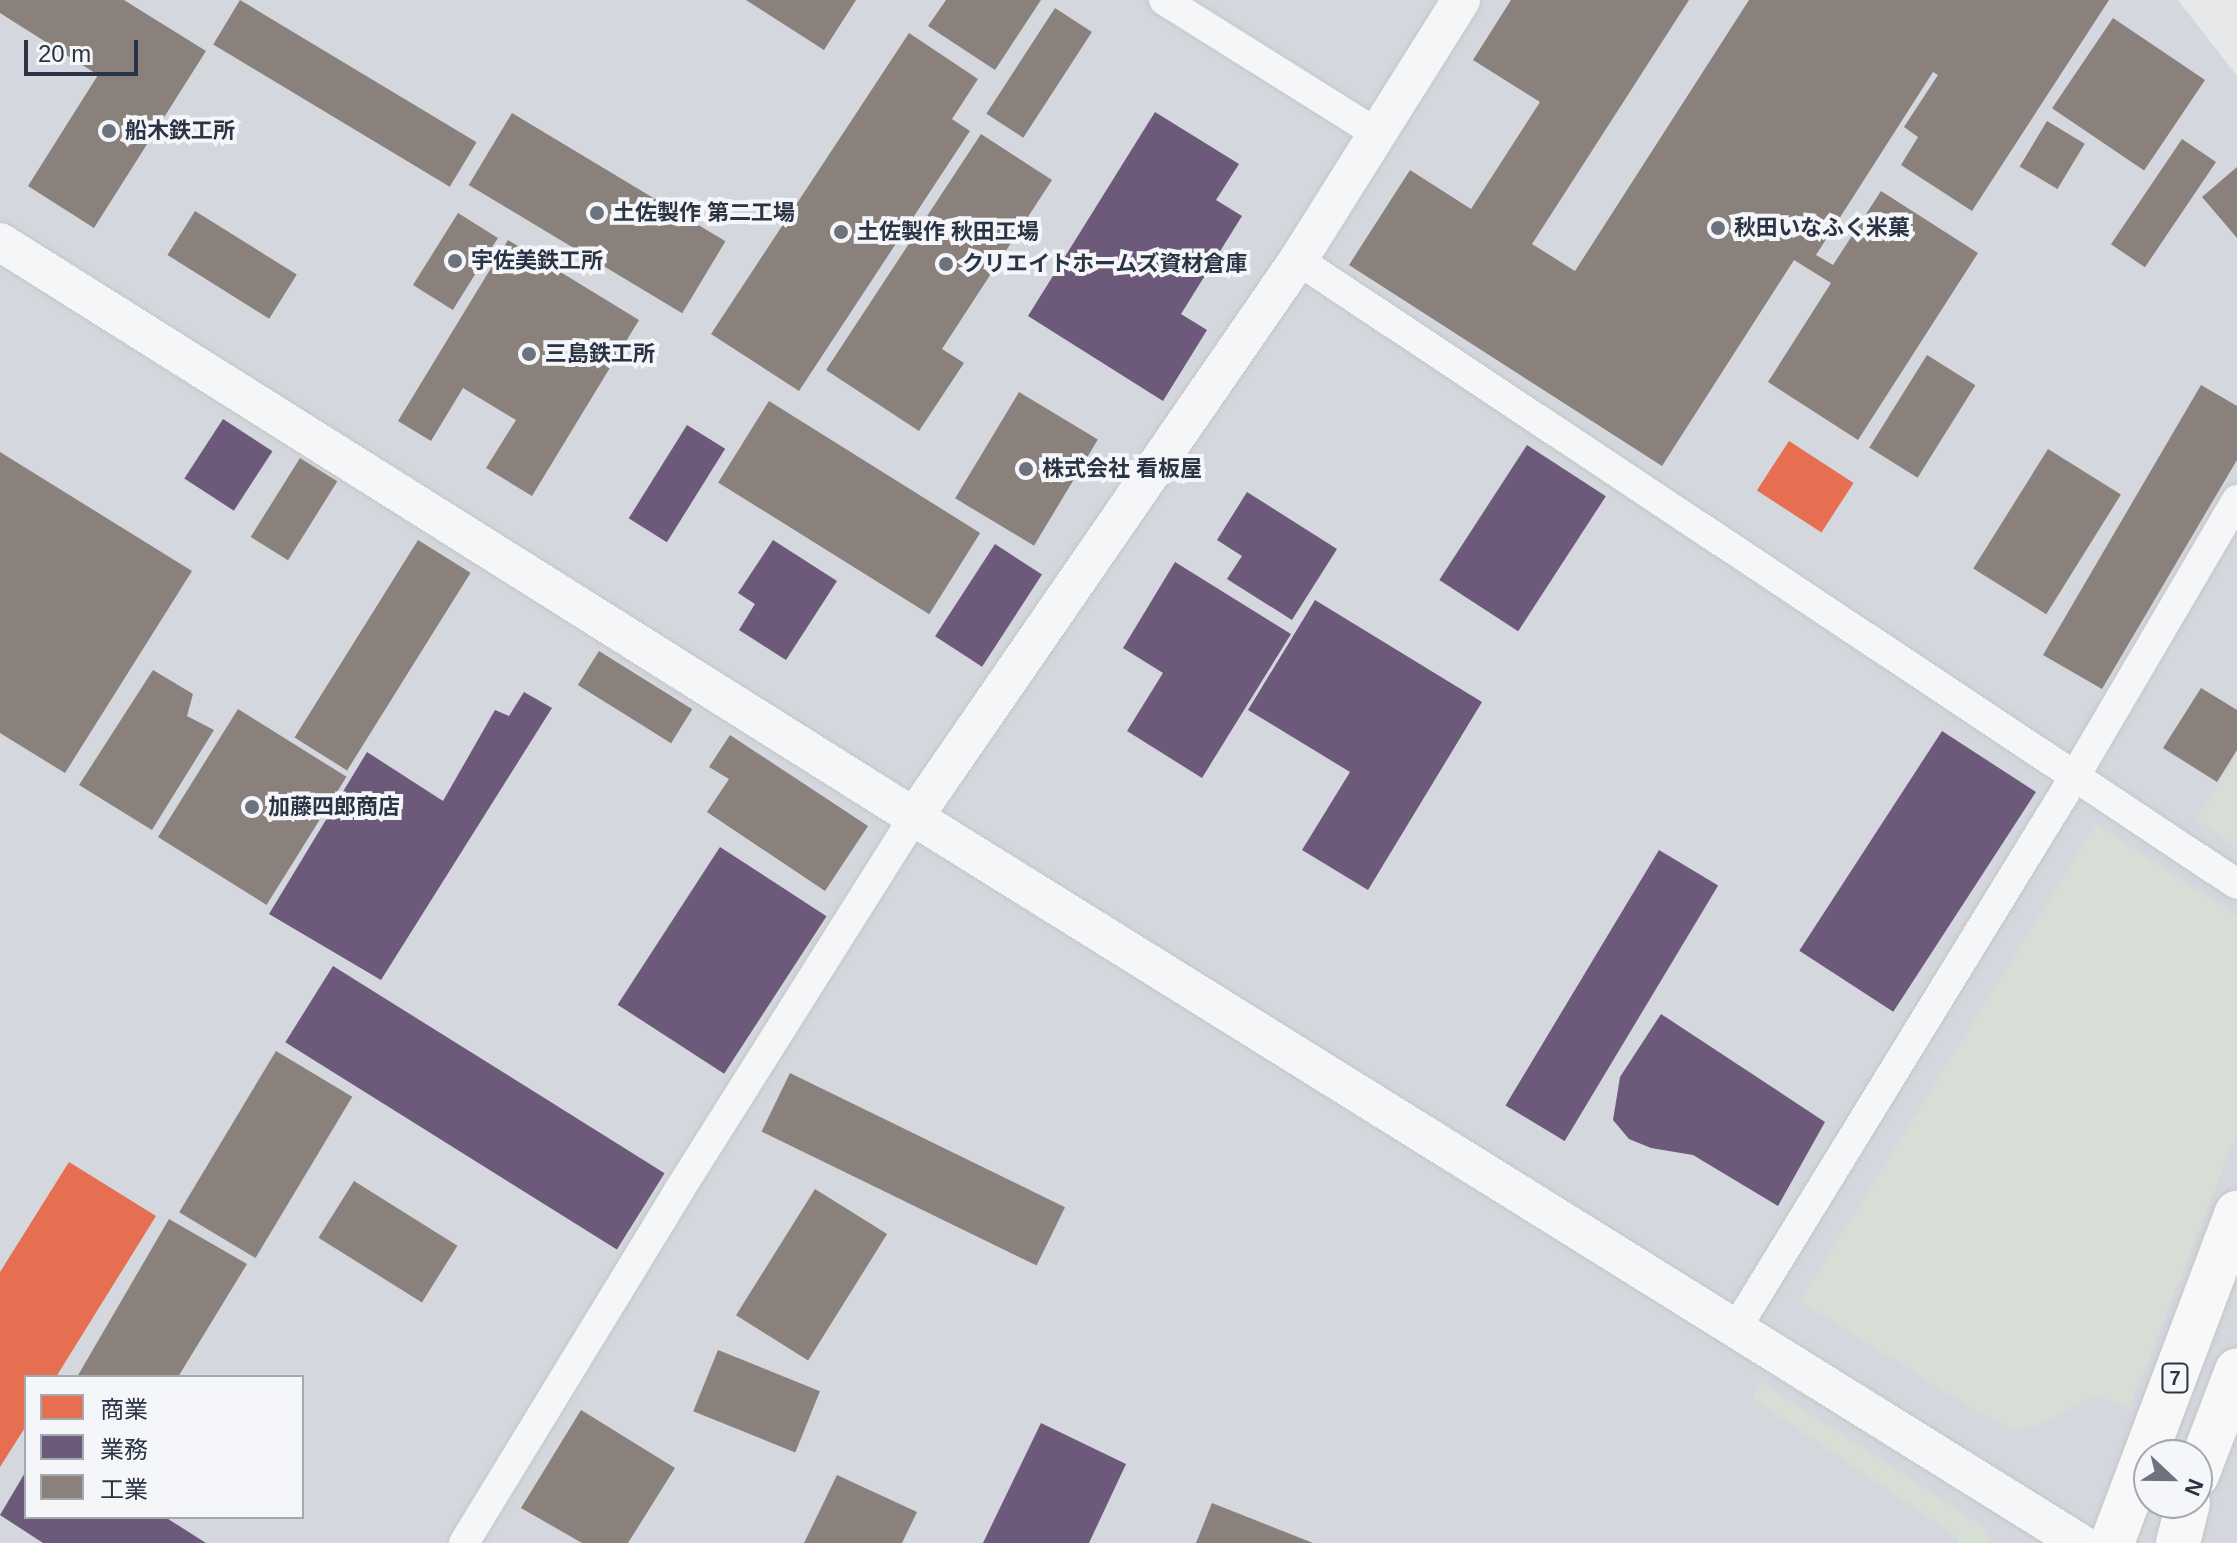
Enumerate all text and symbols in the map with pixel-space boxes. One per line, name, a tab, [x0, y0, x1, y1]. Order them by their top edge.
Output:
scale bar	[28, 24, 142, 74]
text: 20 m	[38, 40, 91, 67]
place label: 船木鉄工所	[125, 118, 235, 144]
marker: 船木鉄工所	[100, 122, 118, 140]
place label: 土佐製作 第二工場	[613, 200, 795, 226]
marker: 土佐製作 第二工場	[588, 204, 606, 222]
place label: 秋田いなふく米菓	[1734, 215, 1910, 241]
place label: 土佐製作 秋田工場	[857, 219, 1039, 245]
marker: 秋田いなふく米菓	[1709, 219, 1727, 237]
marker: 土佐製作 秋田工場	[832, 223, 850, 241]
place label: 宇佐美鉄工所	[471, 248, 603, 274]
place label: クリエイトホームズ資材倉庫	[962, 251, 1248, 277]
marker: 宇佐美鉄工所	[446, 252, 464, 270]
marker: クリエイトホームズ資材倉庫	[937, 255, 955, 273]
place label: 三島鉄工所	[545, 341, 655, 367]
marker: 三島鉄工所	[520, 345, 538, 363]
place label: 株式会社 看板屋	[1042, 456, 1202, 482]
marker: 株式会社 看板屋	[1017, 460, 1035, 478]
place label: 加藤四郎商店	[268, 794, 400, 820]
marker: 加藤四郎商店	[243, 798, 261, 816]
road number: 7	[2161, 1362, 2189, 1394]
legend	[24, 1375, 304, 1519]
text: 商業	[100, 1396, 148, 1423]
text: 業務	[100, 1436, 148, 1463]
north arrow	[2133, 1439, 2213, 1519]
text: N	[2179, 1475, 2208, 1499]
text: 工業	[100, 1476, 148, 1503]

